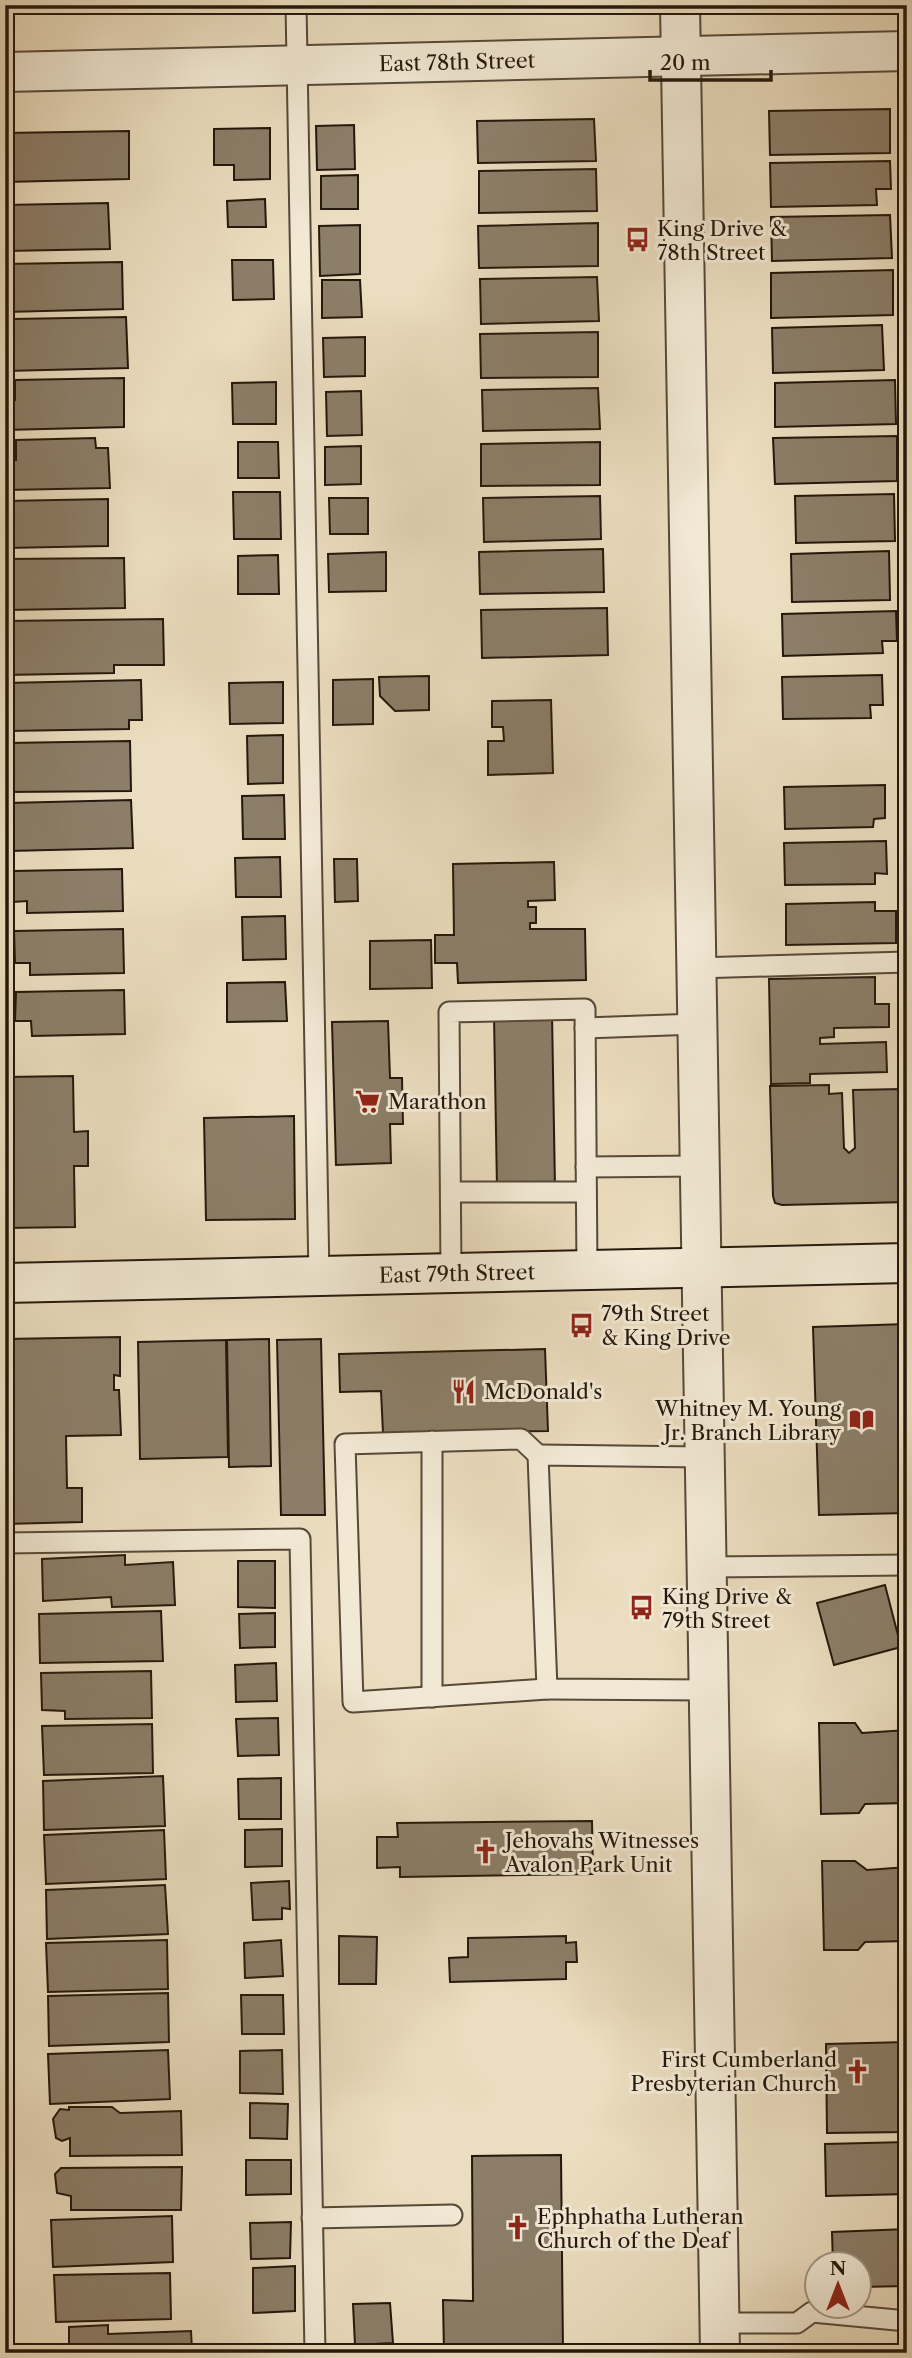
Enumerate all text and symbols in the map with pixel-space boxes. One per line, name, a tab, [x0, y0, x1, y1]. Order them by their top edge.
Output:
scale bar	[650, 38, 770, 82]
street label: East 78th Street	[378, 47, 536, 76]
text: 20 m	[660, 50, 711, 75]
place label: King Drive & 78th Street	[657, 216, 787, 265]
bus stop icon: King Drive & 78th Street	[623, 226, 651, 254]
supermarket icon: Marathon	[354, 1087, 382, 1115]
place label: Marathon	[388, 1089, 487, 1114]
street label: East 79th Street	[379, 1259, 536, 1287]
place label: 79th Street & King Drive	[601, 1301, 731, 1350]
bus stop icon: 79th Street & King Drive	[567, 1311, 595, 1339]
restaurant icon: McDonald's	[450, 1377, 478, 1405]
place label: McDonald's	[484, 1379, 602, 1404]
place label: Whitney M. Young Jr. Branch Library	[654, 1396, 842, 1445]
library icon: Whitney M. Young Jr. Branch Library	[847, 1406, 875, 1434]
place label: King Drive & 79th Street	[662, 1584, 792, 1633]
bus stop icon: King Drive & 79th Street	[628, 1594, 656, 1622]
place label: Jehovahs Witnesses Avalon Park Unit	[502, 1828, 699, 1877]
church icon: Jehovahs Witnesses Avalon Park Unit	[471, 1838, 499, 1866]
place label: First Cumberland Presbyterian Church	[631, 2047, 837, 2096]
church icon: First Cumberland Presbyterian Church	[843, 2057, 871, 2085]
place label: Ephphatha Lutheran Church of the Deaf	[537, 2204, 744, 2253]
church icon: Ephphatha Lutheran Church of the Deaf	[503, 2214, 531, 2242]
north arrow	[804, 2250, 874, 2320]
text: N	[830, 2257, 846, 2280]

